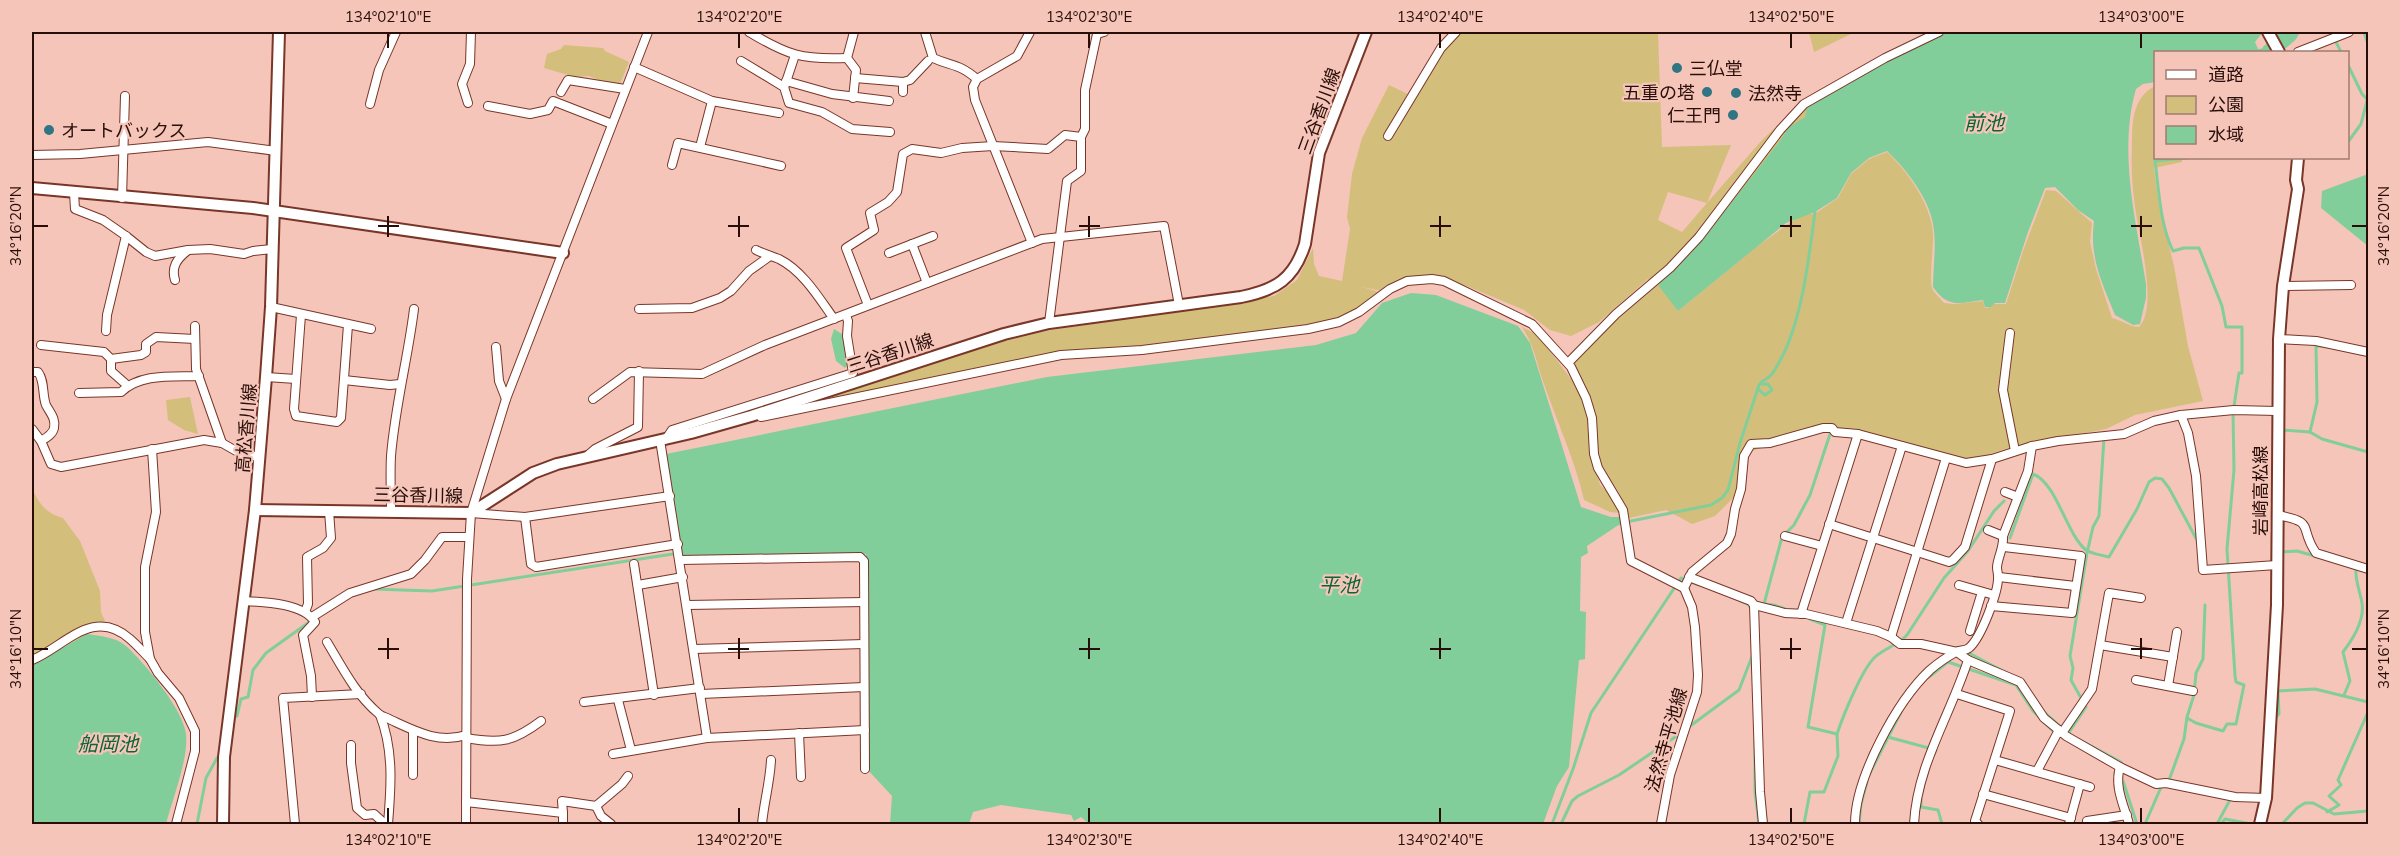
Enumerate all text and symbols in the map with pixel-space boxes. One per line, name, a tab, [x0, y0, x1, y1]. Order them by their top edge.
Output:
text: 134°02'10"E	[345, 7, 431, 26]
text: 134°02'20"E	[696, 7, 782, 26]
text: 134°02'30"E	[1046, 7, 1132, 26]
text: 134°02'40"E	[1397, 7, 1483, 26]
text: 134°02'50"E	[1748, 7, 1834, 26]
text: 134°03'00"E	[2098, 7, 2184, 26]
legend	[2154, 51, 2349, 159]
place label: 三仏堂	[1689, 57, 1743, 80]
marker: 三仏堂	[1670, 61, 1684, 75]
text: 道路	[2208, 63, 2244, 86]
street label: 三谷香川線	[1293, 65, 1345, 157]
place label: 五重の塔	[1623, 81, 1695, 104]
place label: 法然寺	[1748, 82, 1802, 105]
marker: 五重の塔	[1700, 85, 1714, 99]
marker: 法然寺	[1729, 86, 1743, 100]
text: 公園	[2208, 93, 2244, 116]
place label: 仁王門	[1667, 104, 1721, 127]
marker: 仁王門	[1726, 108, 1740, 122]
water label: 前池	[1964, 110, 2006, 135]
place label: オートバックス	[61, 119, 186, 142]
marker: オートバックス	[42, 123, 56, 137]
text: 水域	[2208, 123, 2244, 146]
text: 34°16'20"N	[6, 186, 25, 266]
text: 34°16'20"N	[2374, 186, 2393, 266]
street label: 三谷香川線	[844, 328, 936, 378]
street label: 高松香川線	[231, 382, 261, 474]
street label: 岩崎高松線	[2249, 446, 2272, 536]
street label: 三谷香川線	[373, 483, 463, 507]
water label: 平池	[1319, 572, 1361, 597]
text: 34°16'10"N	[6, 609, 25, 689]
text: 34°16'10"N	[2374, 609, 2393, 689]
street label: 法然寺平池線	[1640, 685, 1692, 795]
water label: 船岡池	[78, 731, 140, 756]
text: 134°02'10"E	[345, 830, 431, 849]
text: 134°02'20"E	[696, 830, 782, 849]
text: 134°02'30"E	[1046, 830, 1132, 849]
text: 134°02'40"E	[1397, 830, 1483, 849]
text: 134°02'50"E	[1748, 830, 1834, 849]
text: 134°03'00"E	[2098, 830, 2184, 849]

